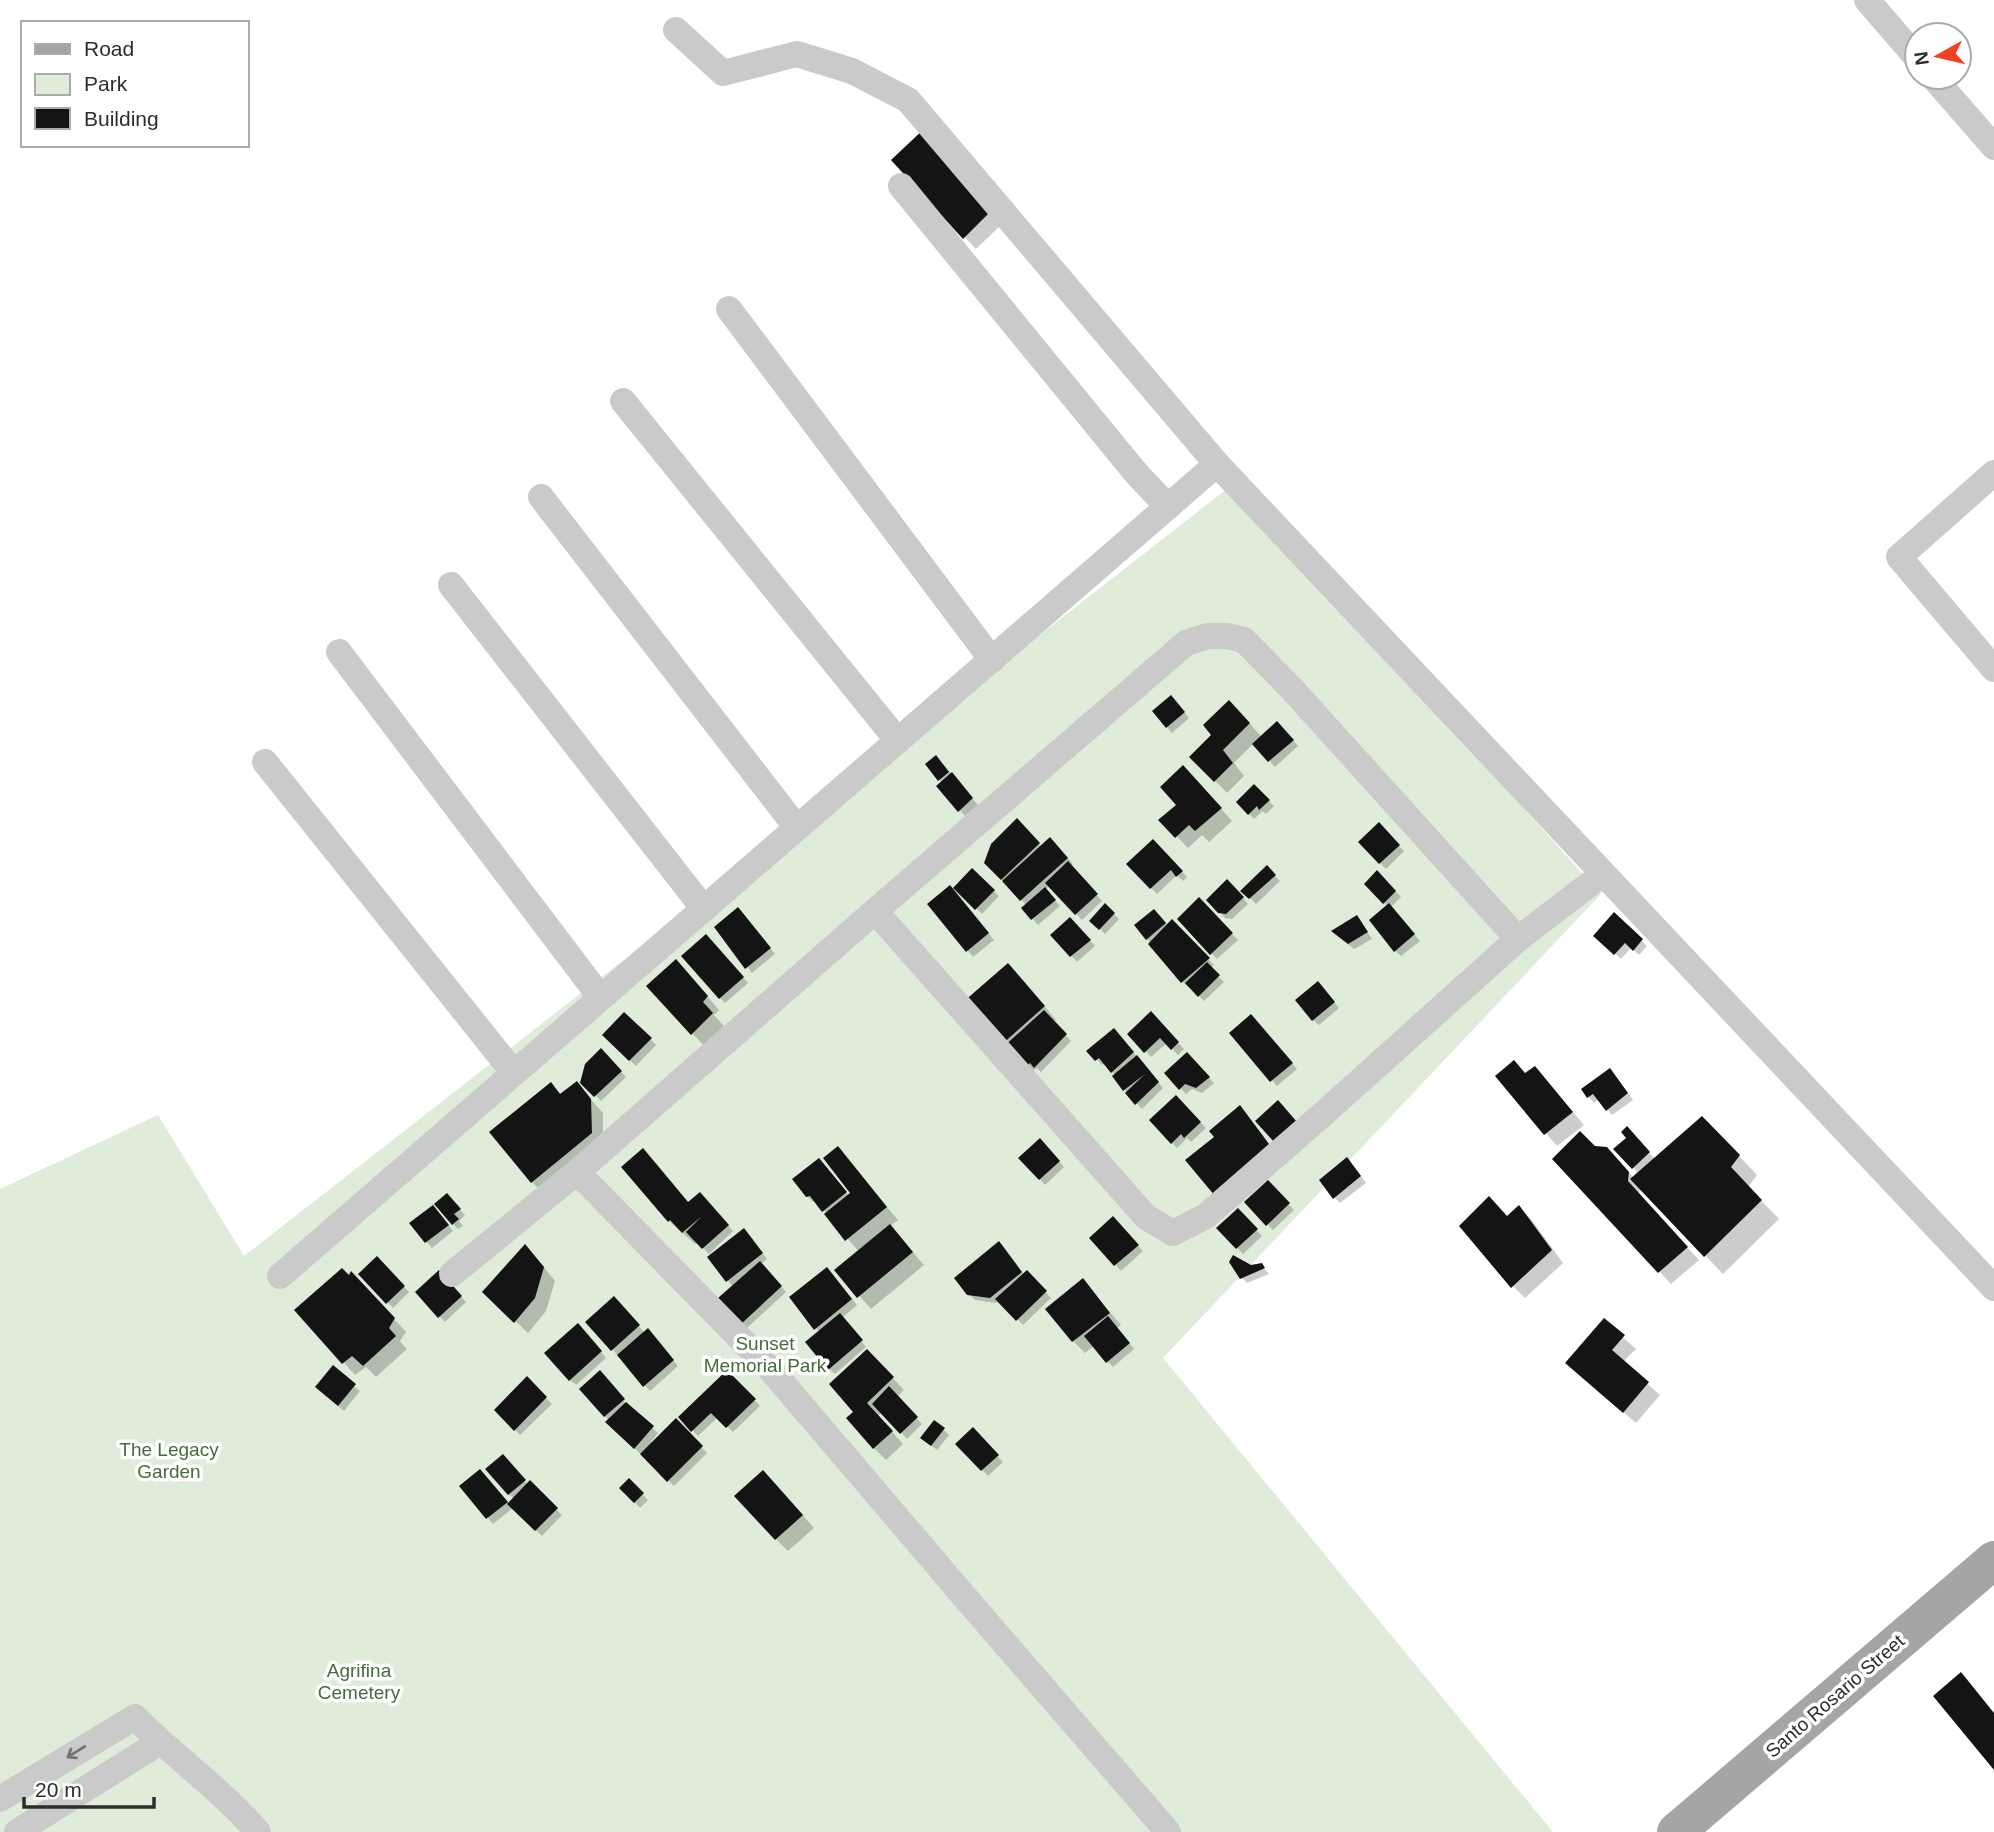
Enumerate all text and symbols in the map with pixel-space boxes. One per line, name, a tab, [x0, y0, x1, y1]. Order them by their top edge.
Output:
legend	[21, 21, 248, 147]
north arrow	[1903, 21, 1973, 91]
text: Road	[84, 37, 134, 60]
text: N	[1910, 50, 1933, 67]
text: Park	[84, 72, 128, 95]
text: Building	[84, 107, 159, 130]
park label: Sunset Memorial Park	[704, 1333, 827, 1376]
park label: The Legacy Garden	[119, 1439, 219, 1482]
street label: Santo Rosario Street	[1762, 1630, 1909, 1762]
park label: Agrifina Cemetery	[318, 1660, 401, 1703]
one-way arrow	[67, 1746, 87, 1760]
scale bar	[24, 1766, 154, 1810]
text: 20 m	[35, 1778, 82, 1801]

